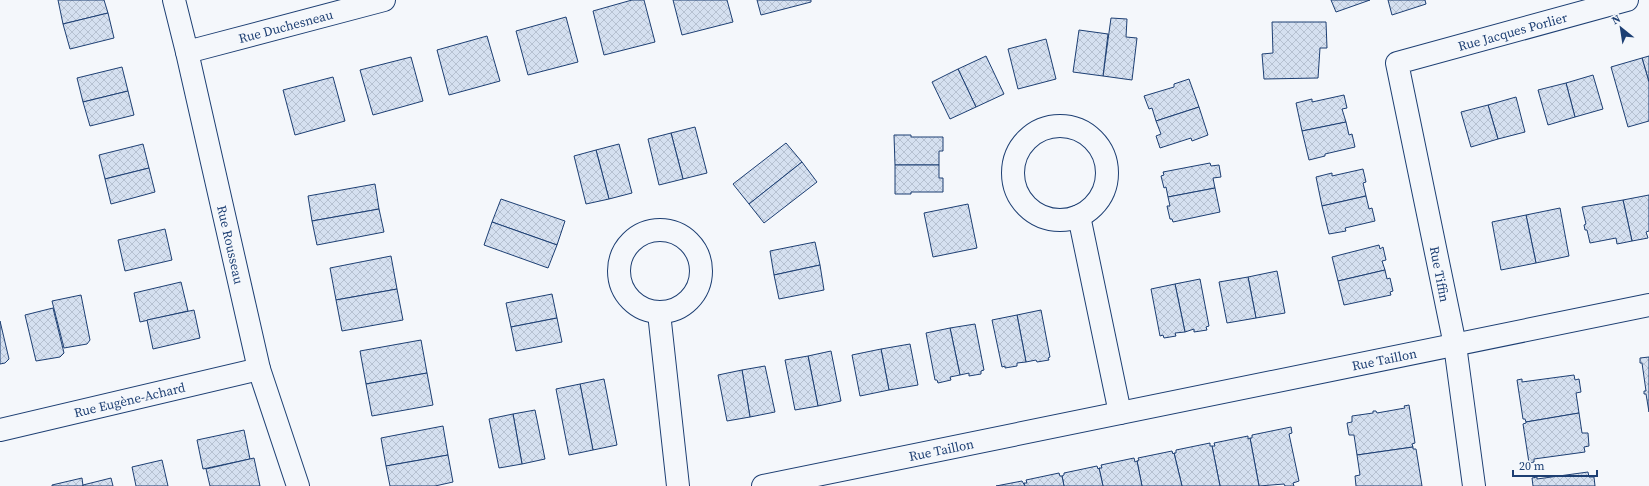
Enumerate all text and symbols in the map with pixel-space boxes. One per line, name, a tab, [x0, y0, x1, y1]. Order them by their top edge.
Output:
street label: Rue Duchesneau	[237, 6, 335, 47]
north arrow	[1601, 8, 1641, 48]
street label: Rue Jacques Porlier	[1456, 9, 1570, 55]
text: N	[1609, 11, 1623, 28]
street label: Rue Rousseau	[213, 204, 248, 286]
street label: Rue Tiffin	[1426, 245, 1453, 304]
street label: Rue Taillon	[1350, 345, 1418, 375]
street label: Rue Eugène-Achard	[72, 379, 188, 421]
street label: Rue Taillon	[907, 435, 975, 465]
scale bar	[1513, 452, 1597, 478]
text: 20 m	[1519, 458, 1545, 474]

